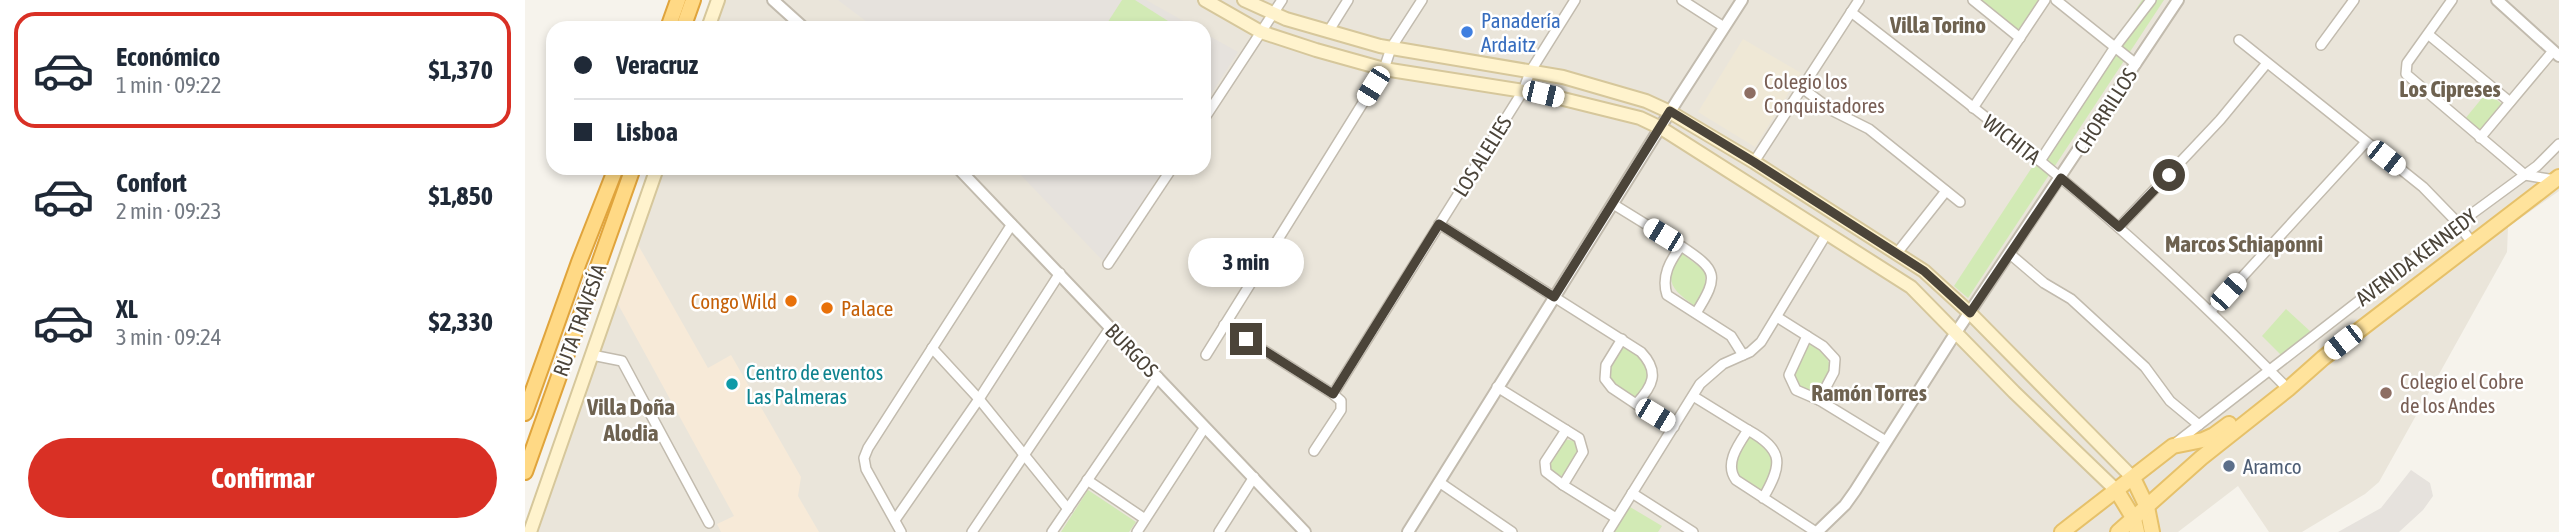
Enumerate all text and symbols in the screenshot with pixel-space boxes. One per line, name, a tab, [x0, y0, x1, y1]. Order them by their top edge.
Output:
place label: Panadería Ardaitz	[1481, 8, 1561, 56]
district label: Villa Torino	[1889, 12, 1986, 38]
marker: Panadería Ardaitz	[1459, 24, 1475, 40]
icon: car	[32, 39, 95, 102]
text: Económico	[116, 42, 220, 72]
text: Veracruz	[616, 50, 698, 80]
text: $1,370	[429, 55, 493, 85]
car	[1353, 63, 1394, 109]
street label: CHORRILLOS	[2068, 64, 2142, 158]
place label: Colegio los Conquistadores	[1764, 69, 1885, 117]
text: 1 min · 09:22	[116, 72, 222, 98]
district label: Los Cipreses	[2399, 76, 2501, 102]
car	[1521, 79, 1566, 109]
marker: Colegio los Conquistadores	[1742, 85, 1758, 101]
street label: WICHITA	[1979, 109, 2046, 169]
street label: LOS ALELIES	[1448, 111, 1516, 201]
text: Lisboa	[616, 117, 678, 147]
car	[2363, 137, 2410, 179]
route start	[2153, 159, 2185, 191]
icon: car	[32, 165, 95, 228]
text: Confort	[116, 168, 187, 198]
text: $1,850	[429, 181, 493, 211]
text: 2 min · 09:23	[116, 198, 222, 224]
street label: AVENIDA KENNEDY	[2351, 203, 2482, 310]
car	[1640, 215, 1687, 255]
district label: Marcos Schiaponni	[2165, 231, 2323, 257]
callout: 3 min	[1188, 238, 1304, 286]
text: 3 min	[1223, 249, 1269, 275]
street label: RUTA TRAVESÍA	[548, 260, 611, 379]
car	[2207, 269, 2250, 315]
place label: Congo Wild	[691, 289, 777, 313]
icon: car	[32, 291, 95, 354]
marker: Congo Wild	[783, 293, 799, 309]
text: XL	[116, 294, 138, 324]
place label: Palace	[841, 296, 893, 320]
marker: Palace	[819, 300, 835, 316]
text: $2,330	[429, 307, 493, 337]
street label: BURGOS	[1101, 318, 1163, 382]
car	[2320, 321, 2367, 363]
route end	[1230, 323, 1262, 355]
text: 3 min · 09:24	[116, 324, 222, 350]
place label: Centro de eventos Las Palmeras	[746, 360, 883, 408]
place label: Colegio el Cobre de los Andes	[2400, 369, 2524, 417]
marker: Centro de eventos Las Palmeras	[724, 376, 740, 392]
district label: Ramón Torres	[1811, 380, 1927, 406]
marker: Colegio el Cobre de los Andes	[2378, 385, 2394, 401]
district label: Villa Doña Alodia	[586, 394, 675, 446]
car	[1632, 395, 1679, 435]
button: Confirmar	[28, 438, 497, 518]
place label: Aramco	[2243, 454, 2302, 478]
marker: Aramco	[2221, 458, 2237, 474]

